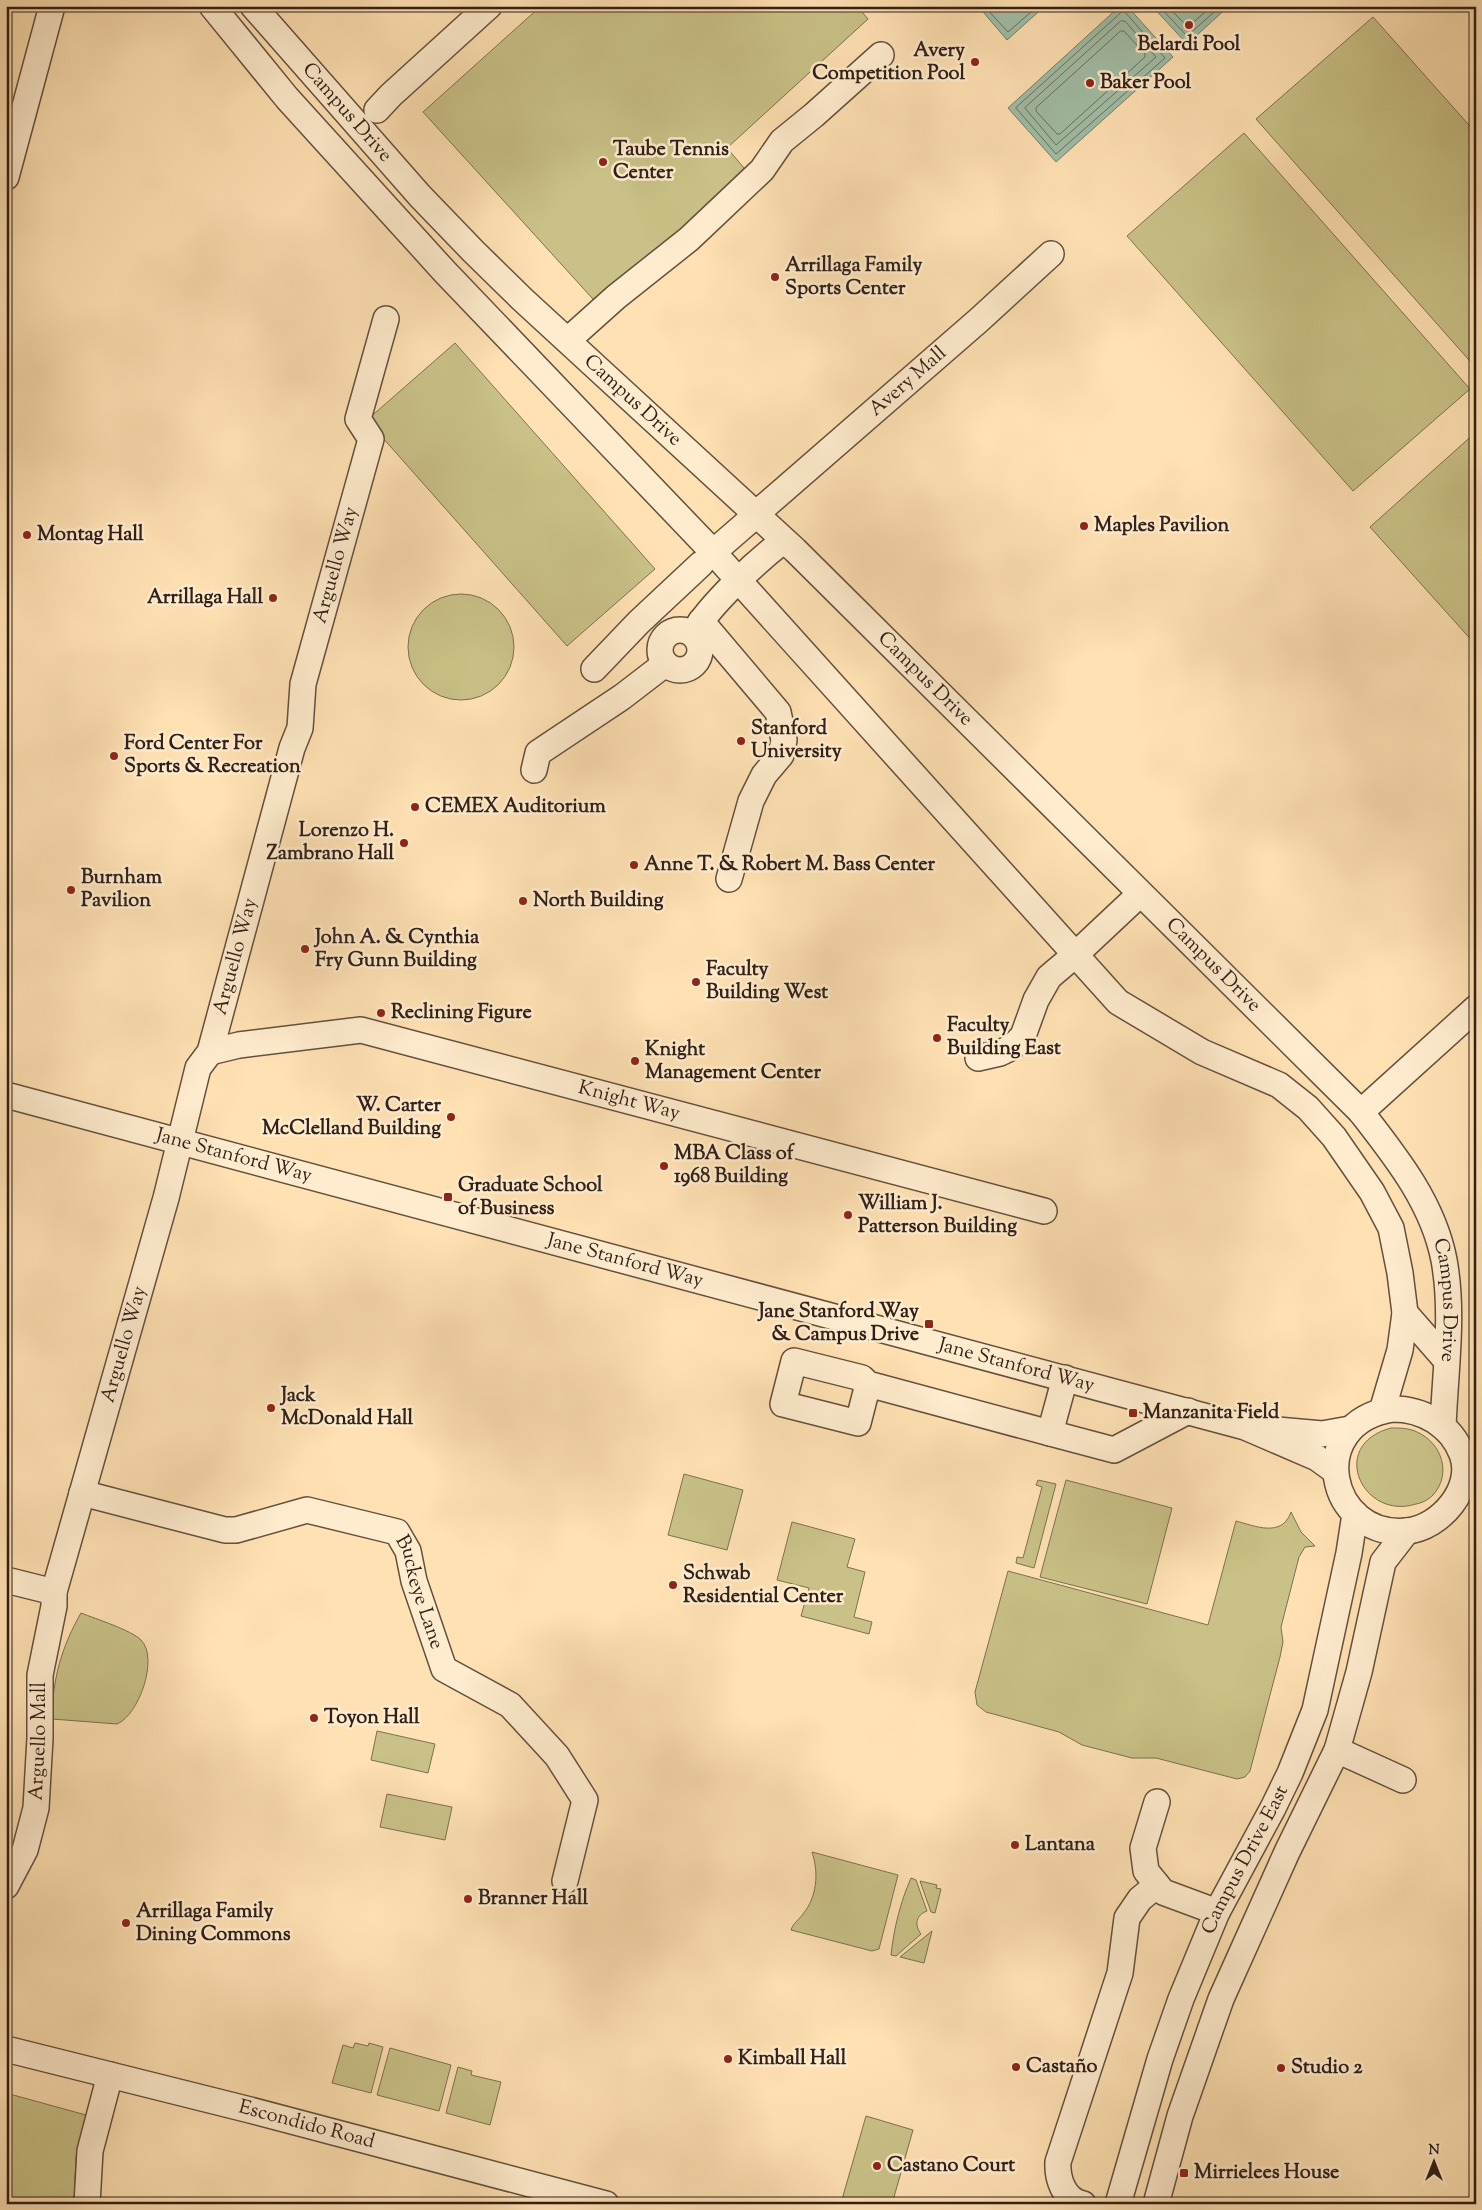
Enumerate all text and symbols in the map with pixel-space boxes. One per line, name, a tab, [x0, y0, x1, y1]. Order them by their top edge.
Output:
marker: Belardi Pool	[1183, 19, 1195, 31]
place label: Belardi Pool	[1138, 31, 1241, 60]
place label: Avery Competition Pool	[812, 37, 965, 89]
street label: Campus Drive	[295, 56, 399, 169]
marker: Avery Competition Pool	[969, 56, 981, 68]
place label: Baker Pool	[1100, 69, 1192, 98]
marker: Baker Pool	[1084, 77, 1096, 89]
place label: Taube Tennis Center	[613, 136, 729, 188]
marker: Taube Tennis Center	[597, 156, 609, 168]
place label: Arrillaga Family Sports Center	[785, 252, 922, 304]
marker: Arrillaga Family Sports Center	[769, 271, 781, 283]
street label: Avery Mall	[863, 339, 954, 424]
street label: Campus Drive	[577, 348, 688, 453]
street label: Arguello Way	[306, 503, 366, 627]
place label: Maples Pavilion	[1094, 512, 1229, 541]
marker: Maples Pavilion	[1078, 520, 1090, 532]
place label: Montag Hall	[37, 521, 144, 550]
marker: Montag Hall	[21, 529, 33, 541]
place label: Arrillaga Hall	[147, 584, 263, 613]
marker: Arrillaga Hall	[267, 592, 279, 604]
street label: Campus Drive	[871, 625, 979, 733]
place label: Stanford University	[751, 715, 842, 767]
place label: Ford Center For Sports & Recreation	[124, 730, 301, 782]
marker: Stanford University	[735, 735, 747, 747]
marker: Ford Center For Sports & Recreation	[108, 750, 120, 762]
place label: CEMEX Auditorium	[425, 793, 606, 822]
marker: CEMEX Auditorium	[409, 801, 421, 813]
place label: Lorenzo H. Zambrano Hall	[267, 817, 394, 869]
marker: Lorenzo H. Zambrano Hall	[398, 837, 410, 849]
place label: Anne T. & Robert M. Bass Center	[644, 851, 936, 880]
marker: Anne T. & Robert M. Bass Center	[628, 859, 640, 871]
place label: Burnham Pavilion	[81, 864, 162, 916]
marker: Burnham Pavilion	[65, 884, 77, 896]
place label: North Building	[533, 887, 664, 916]
street label: Arguello Way	[206, 895, 265, 1018]
marker: North Building	[517, 895, 529, 907]
street label: Campus Drive	[1159, 911, 1267, 1019]
place label: John A. & Cynthia Fry Gunn Building	[313, 924, 480, 976]
marker: John A. & Cynthia Fry Gunn Building	[299, 943, 311, 955]
place label: Faculty Building West	[706, 956, 828, 1008]
marker: Faculty Building West	[690, 976, 702, 988]
place label: Reclining Figure	[391, 999, 532, 1028]
marker: Reclining Figure	[375, 1007, 387, 1019]
place label: Faculty Building East	[947, 1012, 1061, 1064]
marker: Faculty Building East	[931, 1032, 943, 1044]
place label: Knight Management Center	[645, 1036, 821, 1088]
marker: Knight Management Center	[629, 1055, 641, 1067]
street label: Knight Way	[575, 1074, 683, 1128]
place label: W. Carter McClelland Building	[262, 1092, 441, 1144]
marker: W. Carter McClelland Building	[445, 1111, 457, 1123]
street label: Jane Stanford Way	[152, 1121, 315, 1191]
place label: MBA Class of 1968 Building	[674, 1140, 796, 1192]
marker: MBA Class of 1968 Building	[658, 1160, 670, 1172]
place label: Graduate School of Business	[458, 1172, 603, 1224]
place label: William J. Patterson Building	[858, 1190, 1017, 1242]
marker: Graduate School of Business	[442, 1191, 454, 1203]
marker: William J. Patterson Building	[842, 1209, 854, 1221]
street label: Jane Stanford Way	[543, 1226, 707, 1296]
street label: Campus Drive	[1425, 1235, 1463, 1363]
street label: Arguello Way	[94, 1283, 155, 1406]
place label: Jane Stanford Way & Campus Drive	[757, 1298, 919, 1350]
marker: Jane Stanford Way & Campus Drive	[923, 1318, 935, 1330]
street label: Jane Stanford Way	[934, 1331, 1098, 1401]
place label: Jack McDonald Hall	[279, 1382, 413, 1434]
place label: Manzanita Field	[1143, 1399, 1280, 1428]
marker: Jack McDonald Hall	[265, 1402, 277, 1414]
marker: Manzanita Field	[1127, 1407, 1139, 1419]
street label: Buckeye Lane	[387, 1530, 451, 1653]
place label: Schwab Residential Center	[683, 1560, 844, 1612]
marker: Schwab Residential Center	[667, 1579, 679, 1591]
street label: Arguello Mall	[22, 1681, 55, 1801]
place label: Toyon Hall	[324, 1704, 420, 1733]
marker: Toyon Hall	[308, 1712, 320, 1724]
street label: Campus Drive East	[1195, 1780, 1296, 1939]
place label: Lantana	[1025, 1831, 1096, 1860]
marker: Lantana	[1009, 1839, 1021, 1851]
place label: Branner Hall	[478, 1885, 588, 1914]
marker: Branner Hall	[462, 1893, 474, 1905]
place label: Arrillaga Family Dining Commons	[136, 1898, 291, 1950]
marker: Arrillaga Family Dining Commons	[120, 1917, 132, 1929]
place label: Kimball Hall	[738, 2045, 847, 2074]
marker: Kimball Hall	[722, 2053, 734, 2065]
place label: Castaño	[1026, 2053, 1098, 2082]
place label: Studio 2	[1291, 2054, 1363, 2083]
marker: Castaño	[1010, 2061, 1022, 2073]
marker: Studio 2	[1275, 2062, 1287, 2074]
street label: Escondido Road	[235, 2093, 378, 2157]
north arrow	[1410, 2138, 1460, 2188]
text: N	[1428, 2141, 1440, 2161]
place label: Castano Court	[887, 2152, 1015, 2181]
place label: Mirrielees House	[1194, 2159, 1339, 2188]
marker: Castano Court	[871, 2160, 883, 2172]
marker: Mirrielees House	[1178, 2167, 1190, 2179]

